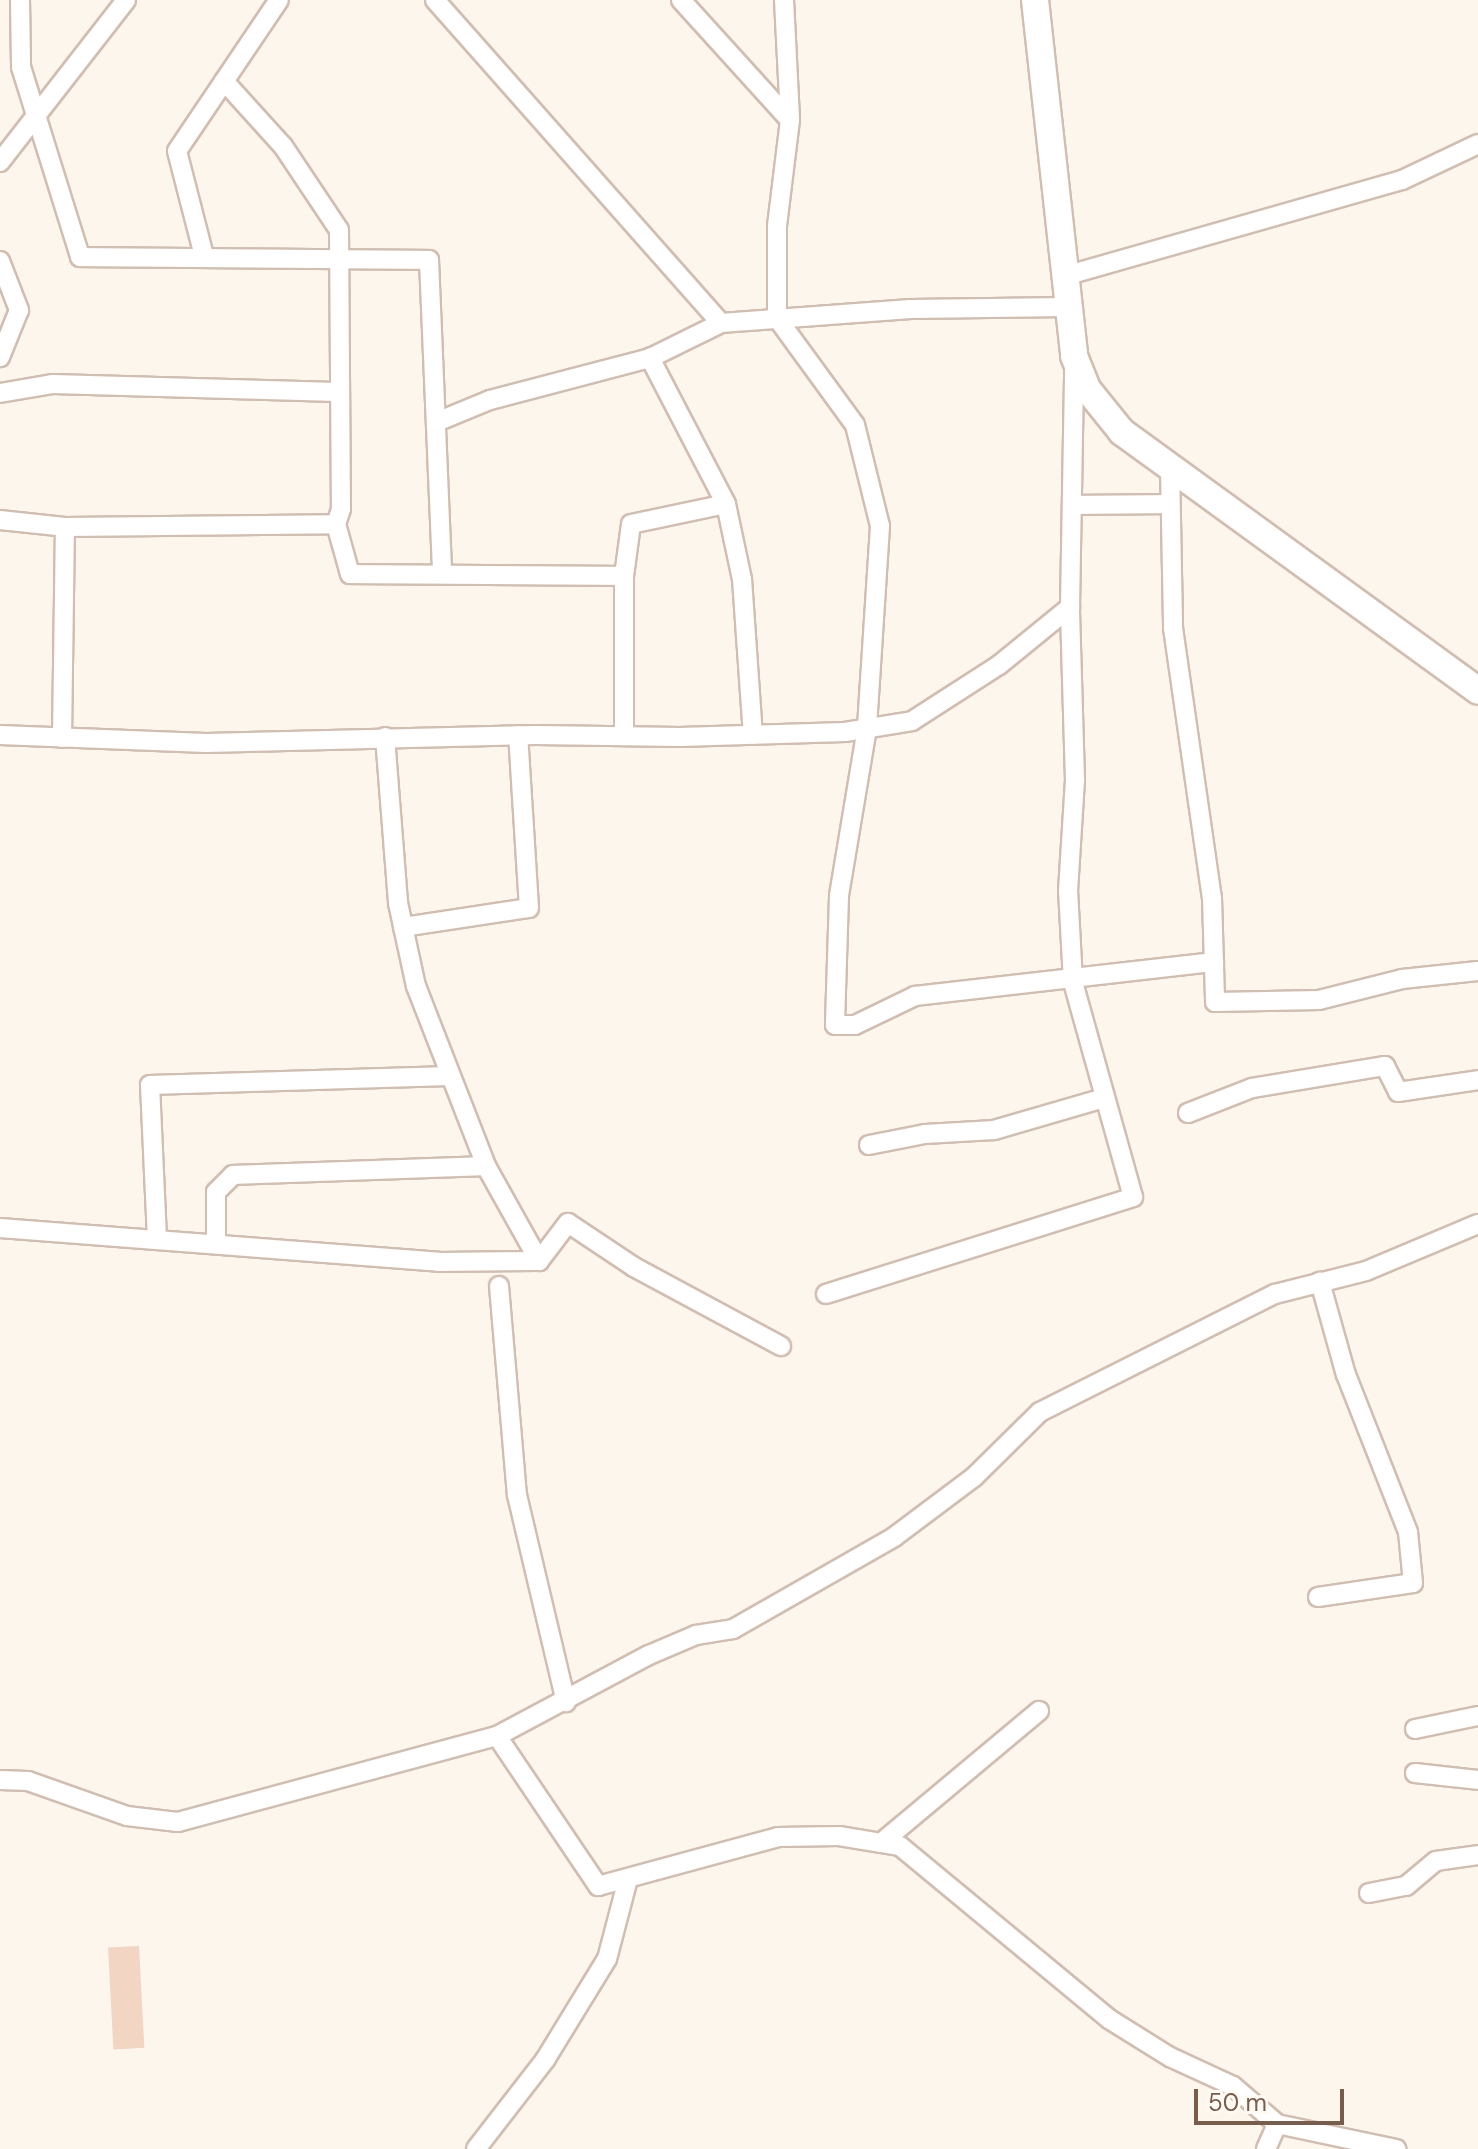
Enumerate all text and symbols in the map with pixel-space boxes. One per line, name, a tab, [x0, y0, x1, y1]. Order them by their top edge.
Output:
scale bar	[1198, 2073, 1348, 2123]
text: 50 m	[1208, 2087, 1267, 2118]

